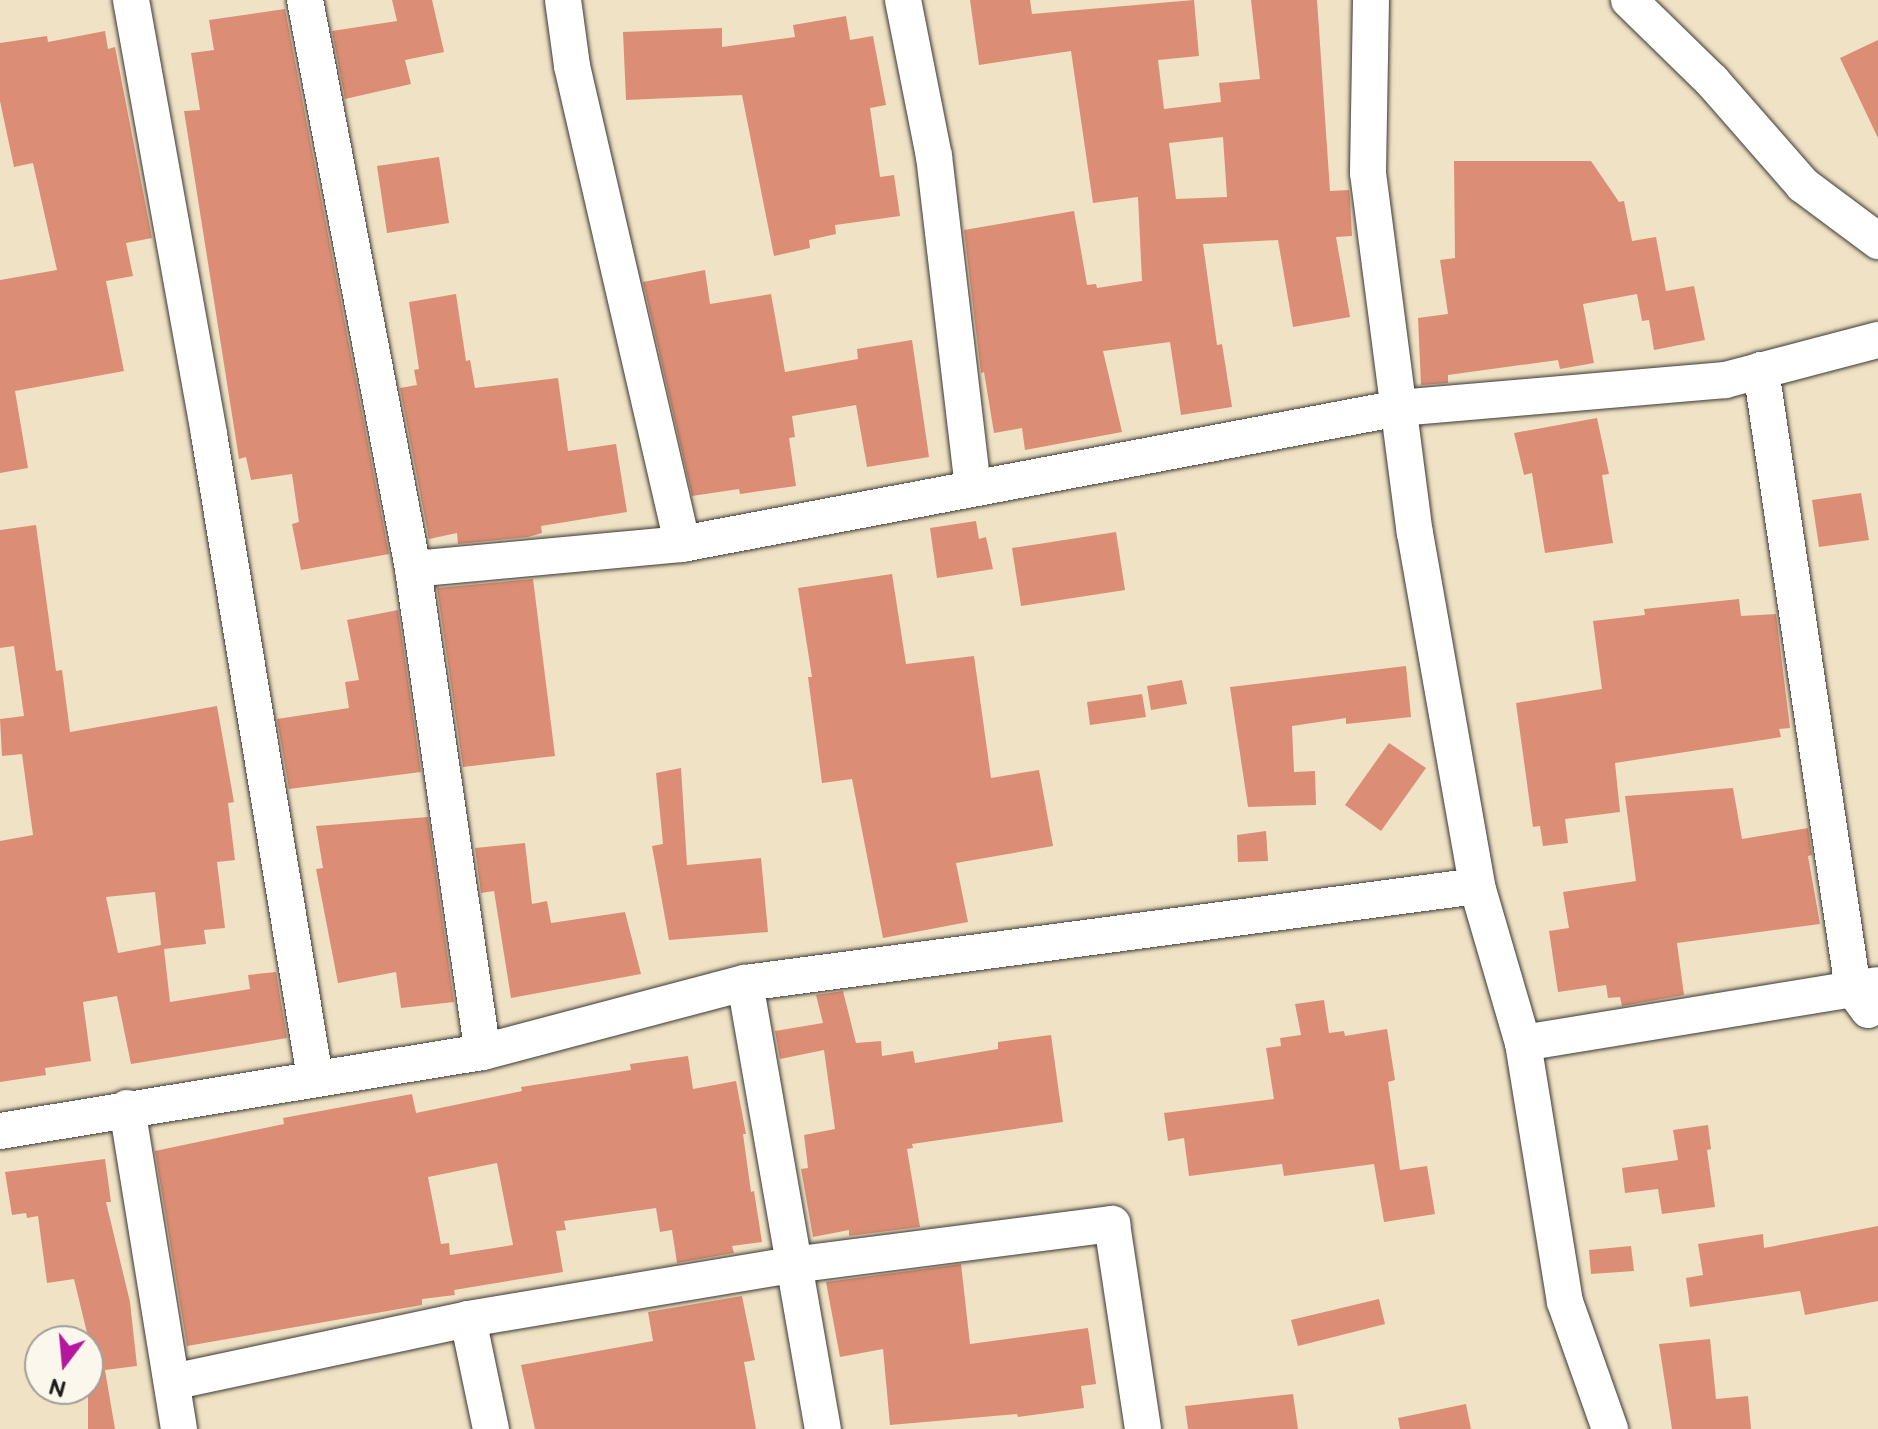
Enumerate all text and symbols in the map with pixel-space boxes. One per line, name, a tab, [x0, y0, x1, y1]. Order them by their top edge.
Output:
north arrow	[24, 1325, 104, 1405]
text: N	[46, 1371, 69, 1402]

